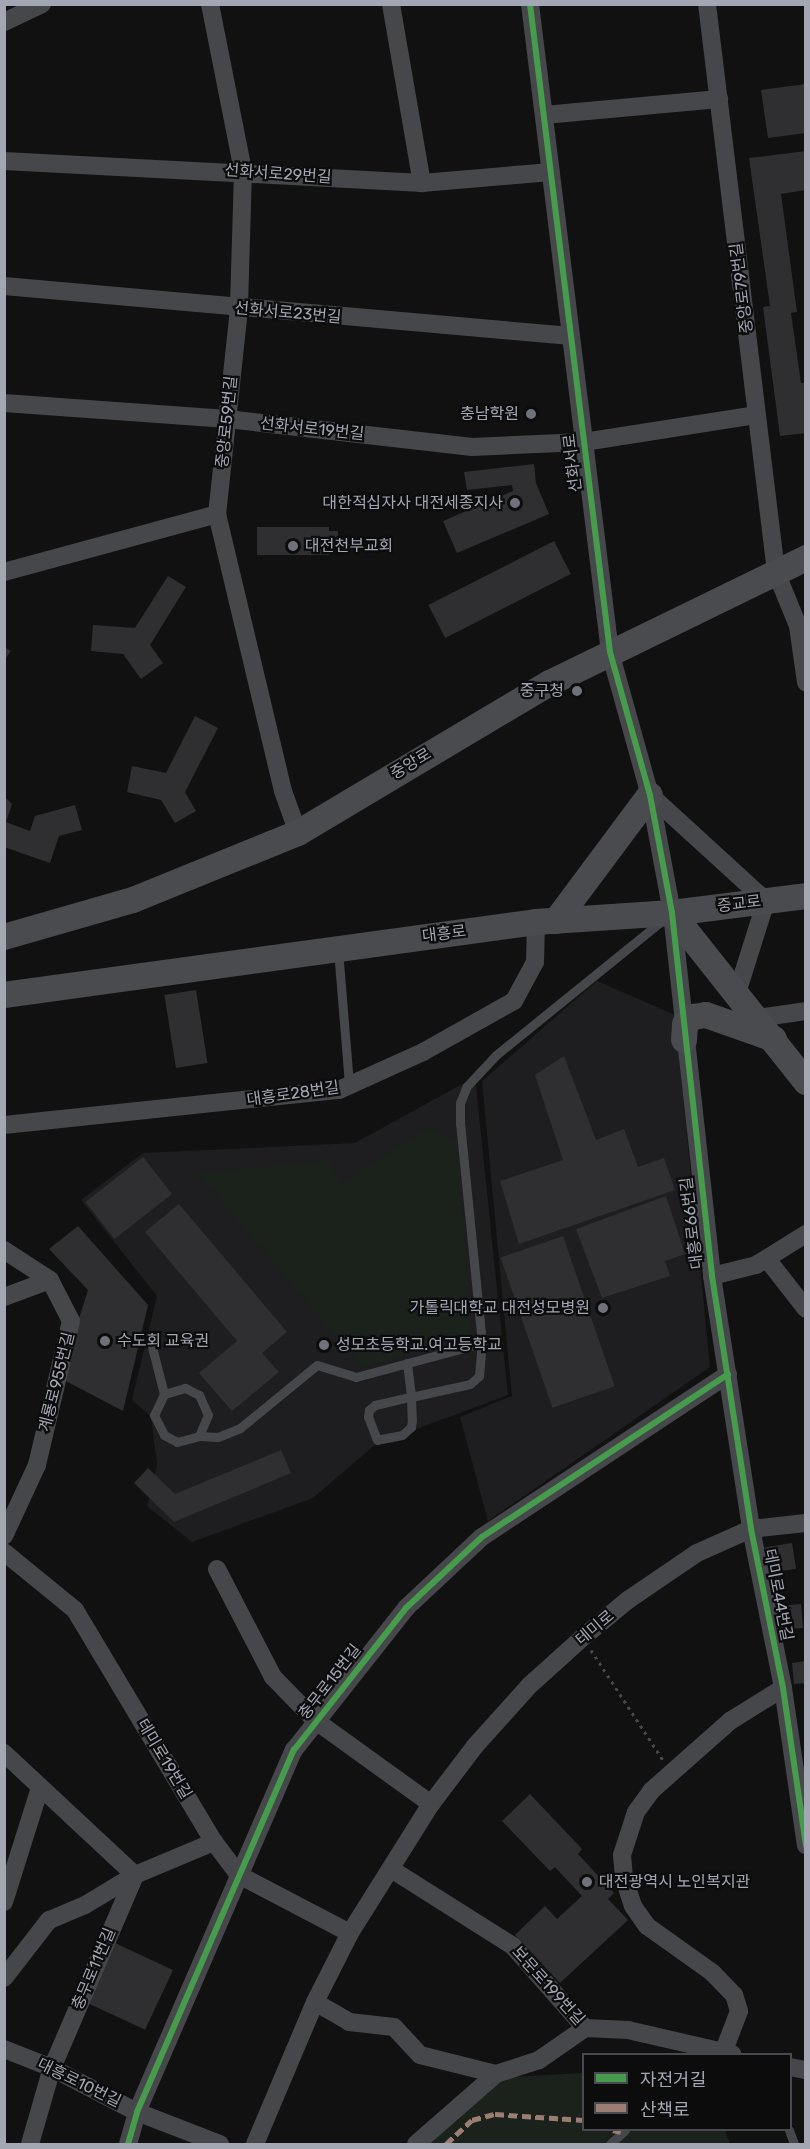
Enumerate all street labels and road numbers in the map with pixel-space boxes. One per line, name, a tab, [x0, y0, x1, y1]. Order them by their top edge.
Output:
street label: 선화서로29번길	[224, 161, 332, 187]
street label: 중앙로79번길	[727, 242, 757, 334]
street label: 선화서로23번길	[234, 299, 342, 327]
street label: 중앙로59번길	[213, 375, 241, 469]
street label: 선화서로19번길	[259, 414, 365, 444]
street label: 선화서로	[560, 433, 586, 493]
street label: 중앙로	[387, 744, 435, 784]
street label: 중교로	[716, 892, 762, 916]
street label: 대흥로	[421, 922, 467, 946]
street label: 대흥로28번길	[246, 1078, 340, 1110]
street label: 대흥로66번길	[677, 1176, 707, 1270]
street label: 계룡로955번길	[35, 1330, 79, 1434]
street label: 테미로44번길	[760, 1547, 796, 1643]
street label: 테미로	[572, 1606, 618, 1650]
street label: 충무로15번길	[295, 1641, 365, 1723]
street label: 테미로19번길	[133, 1716, 195, 1802]
street label: 충무로11번길	[68, 1925, 120, 2013]
street label: 보문로199번길	[508, 1943, 588, 2029]
street label: 대흥로10번길	[34, 2055, 124, 2111]

